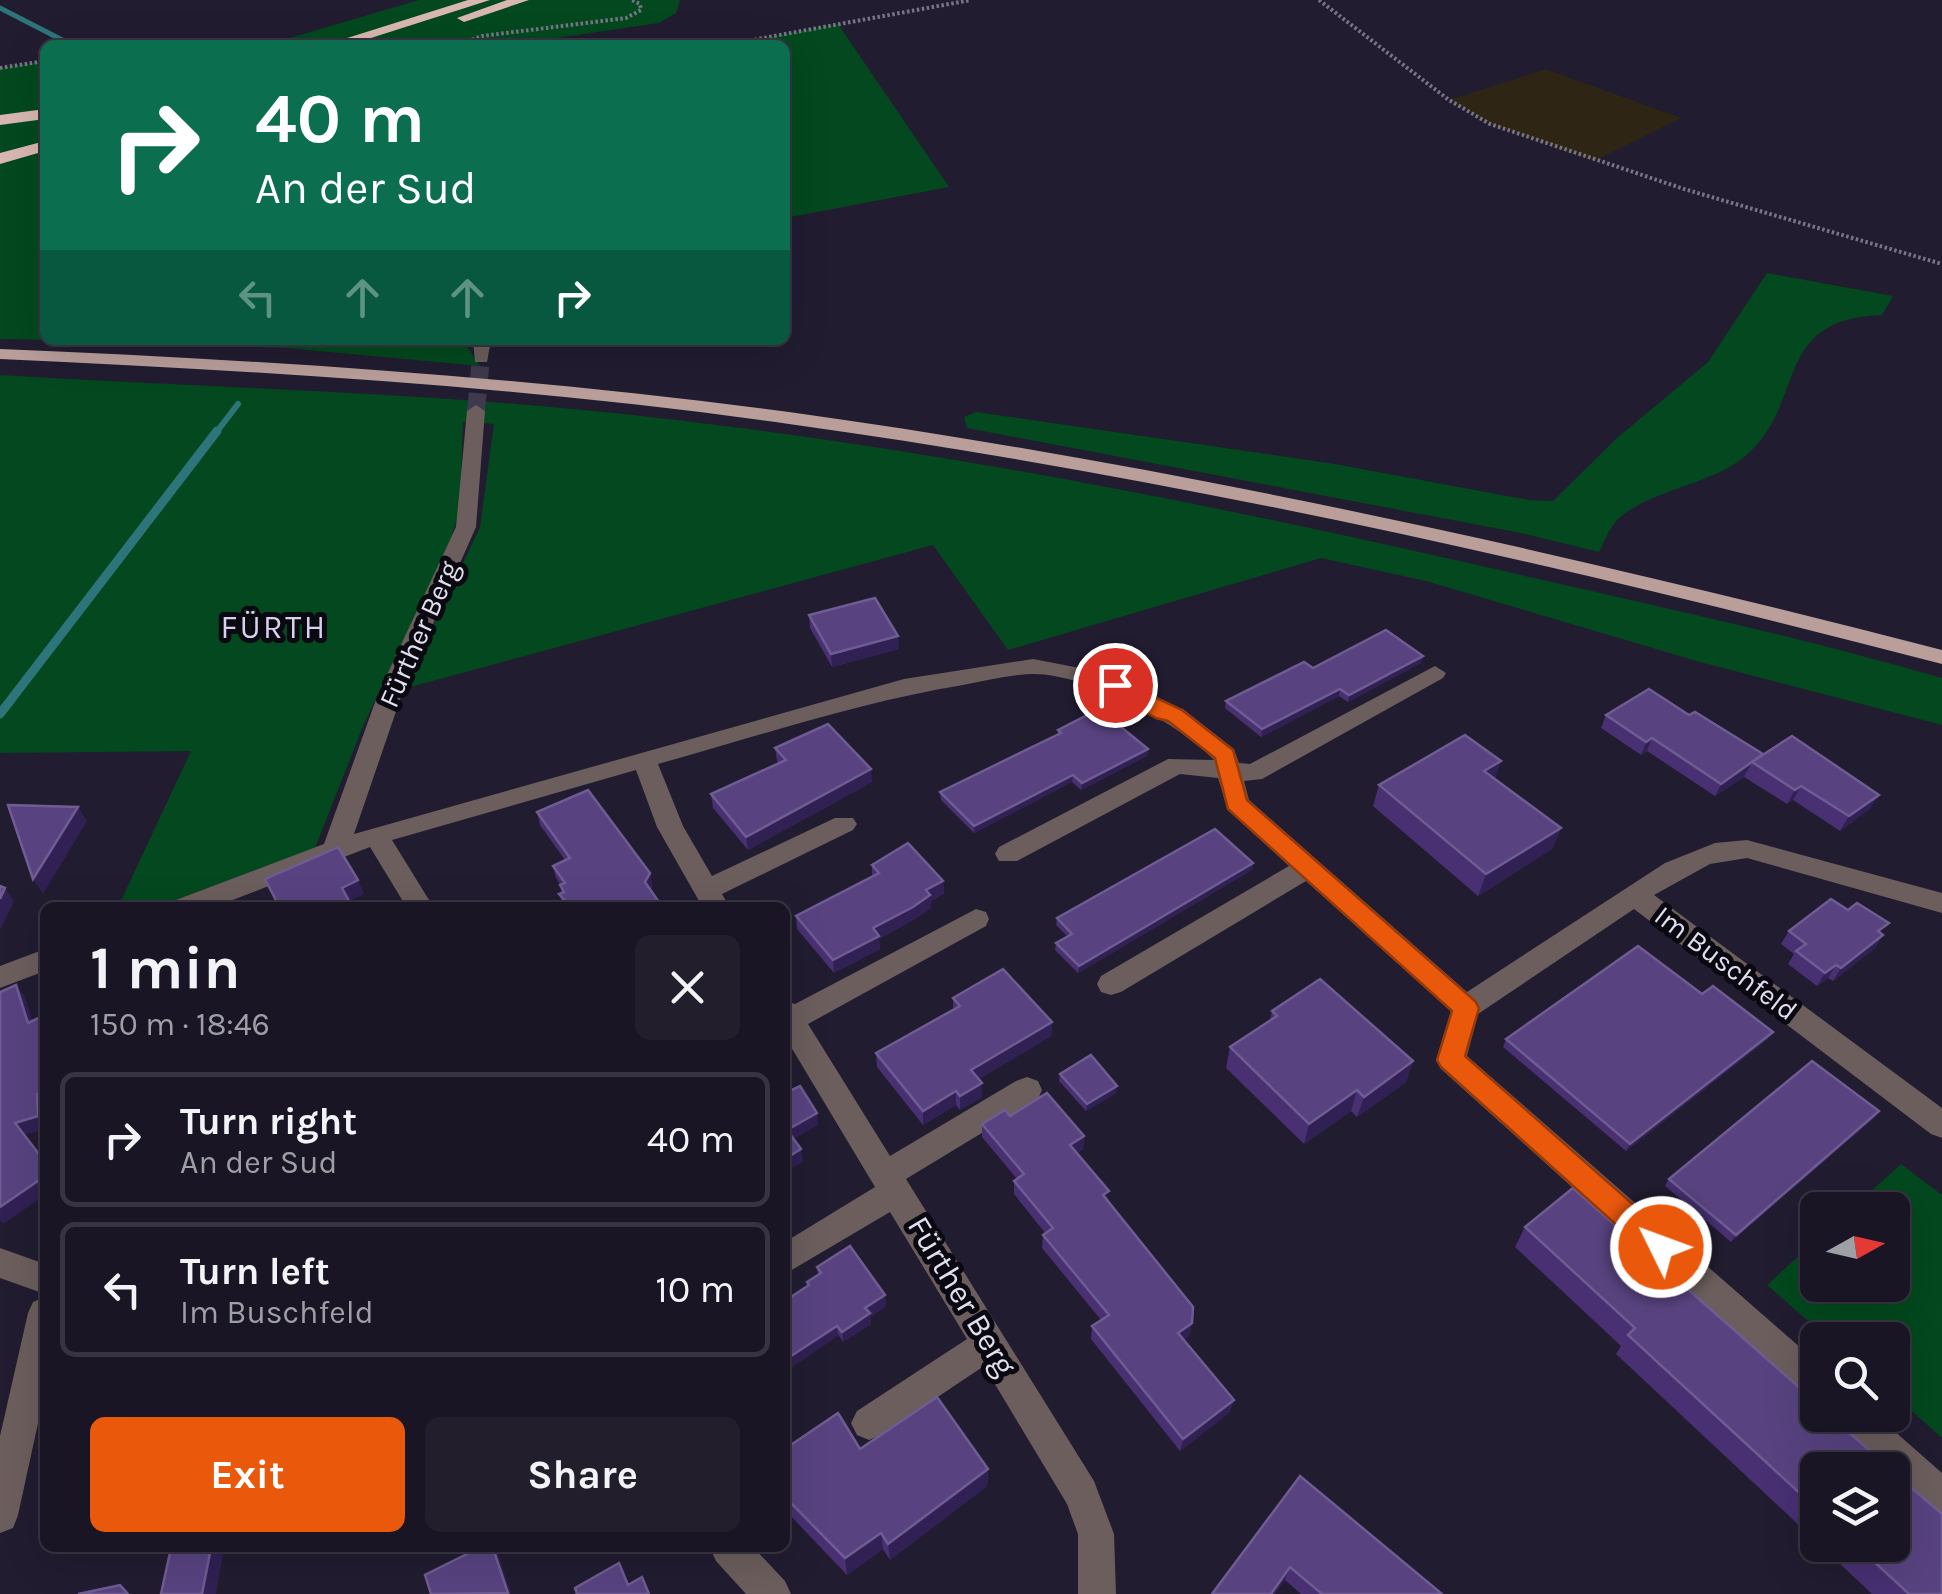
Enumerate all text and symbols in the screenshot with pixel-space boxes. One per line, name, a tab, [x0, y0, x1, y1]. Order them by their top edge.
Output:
text: 40 m	[255, 78, 425, 160]
icon: right	[90, 80, 220, 210]
text: An der Sud	[255, 162, 477, 214]
icon: left	[230, 270, 285, 325]
icon: ahead	[335, 270, 390, 325]
icon: ahead	[440, 270, 495, 325]
icon: right	[545, 270, 600, 325]
street label: Fürther Berg	[372, 555, 466, 712]
district label: FÜRTH	[220, 609, 328, 646]
pin	[1073, 643, 1158, 728]
icon: arrive	[1088, 658, 1143, 713]
street label: Im Buschfeld	[1648, 899, 1804, 1027]
text: 1 min	[90, 933, 241, 1003]
button: close	[635, 935, 740, 1040]
text: 150 m · 18:46	[90, 1006, 270, 1043]
text: Turn right	[180, 1099, 357, 1144]
icon: right	[95, 1112, 150, 1167]
text: 40 m	[647, 1117, 735, 1162]
text: An der Sud	[180, 1144, 338, 1181]
north arrow	[1800, 1192, 1910, 1302]
map controls	[1800, 1192, 1910, 1562]
position arrow	[1609, 1195, 1713, 1299]
street label: Fürther Berg	[900, 1210, 1024, 1382]
text: Turn left	[180, 1249, 330, 1294]
icon: left	[95, 1262, 150, 1317]
text: 10 m	[655, 1267, 735, 1312]
text: Im Buschfeld	[180, 1294, 374, 1331]
button: search	[1800, 1322, 1910, 1432]
button: Exit	[90, 1417, 405, 1532]
button: Share	[425, 1417, 740, 1532]
button: layers	[1800, 1452, 1910, 1562]

